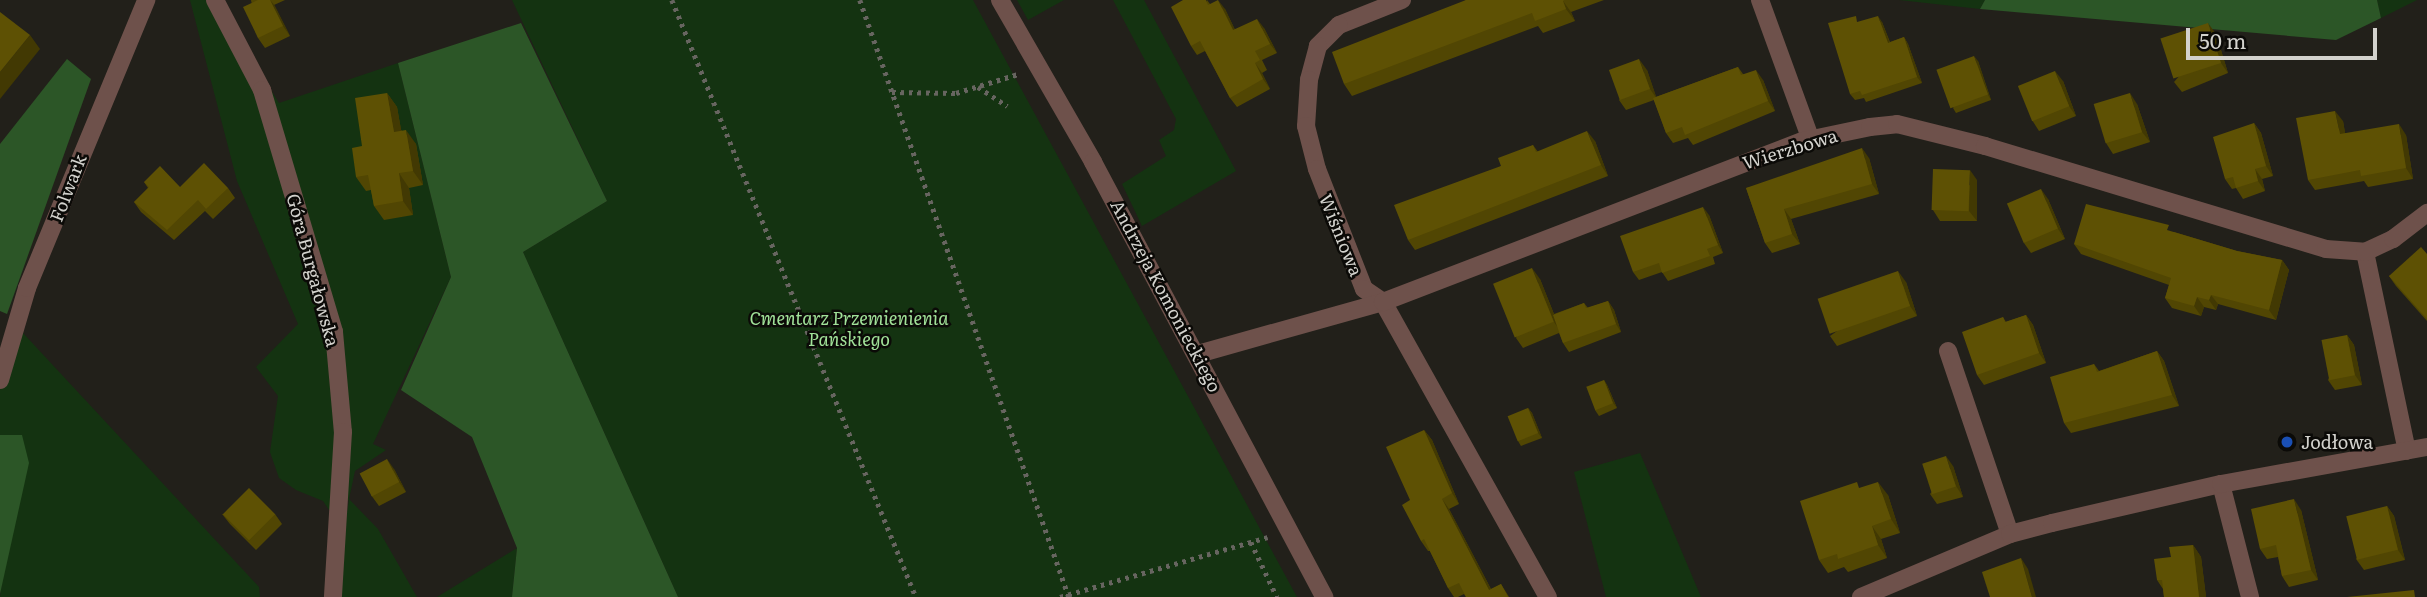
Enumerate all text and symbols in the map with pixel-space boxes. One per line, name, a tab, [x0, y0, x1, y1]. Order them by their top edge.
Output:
scale bar	[2189, 14, 2380, 58]
text: 50 m	[2199, 24, 2246, 55]
street label: Wierzbowa	[1740, 124, 1840, 174]
street label: Folwark	[45, 151, 91, 225]
street label: Góra Burgałowska	[282, 191, 344, 349]
street label: Wiśniowa	[1315, 191, 1367, 279]
street label: Andrzeja Komonieckiego	[1106, 196, 1226, 396]
park label: Cmentarz Przemienienia Pańskiego	[749, 308, 949, 350]
place label: Jodłowa	[2301, 431, 2373, 453]
marker: Jodłowa	[2279, 434, 2295, 450]

